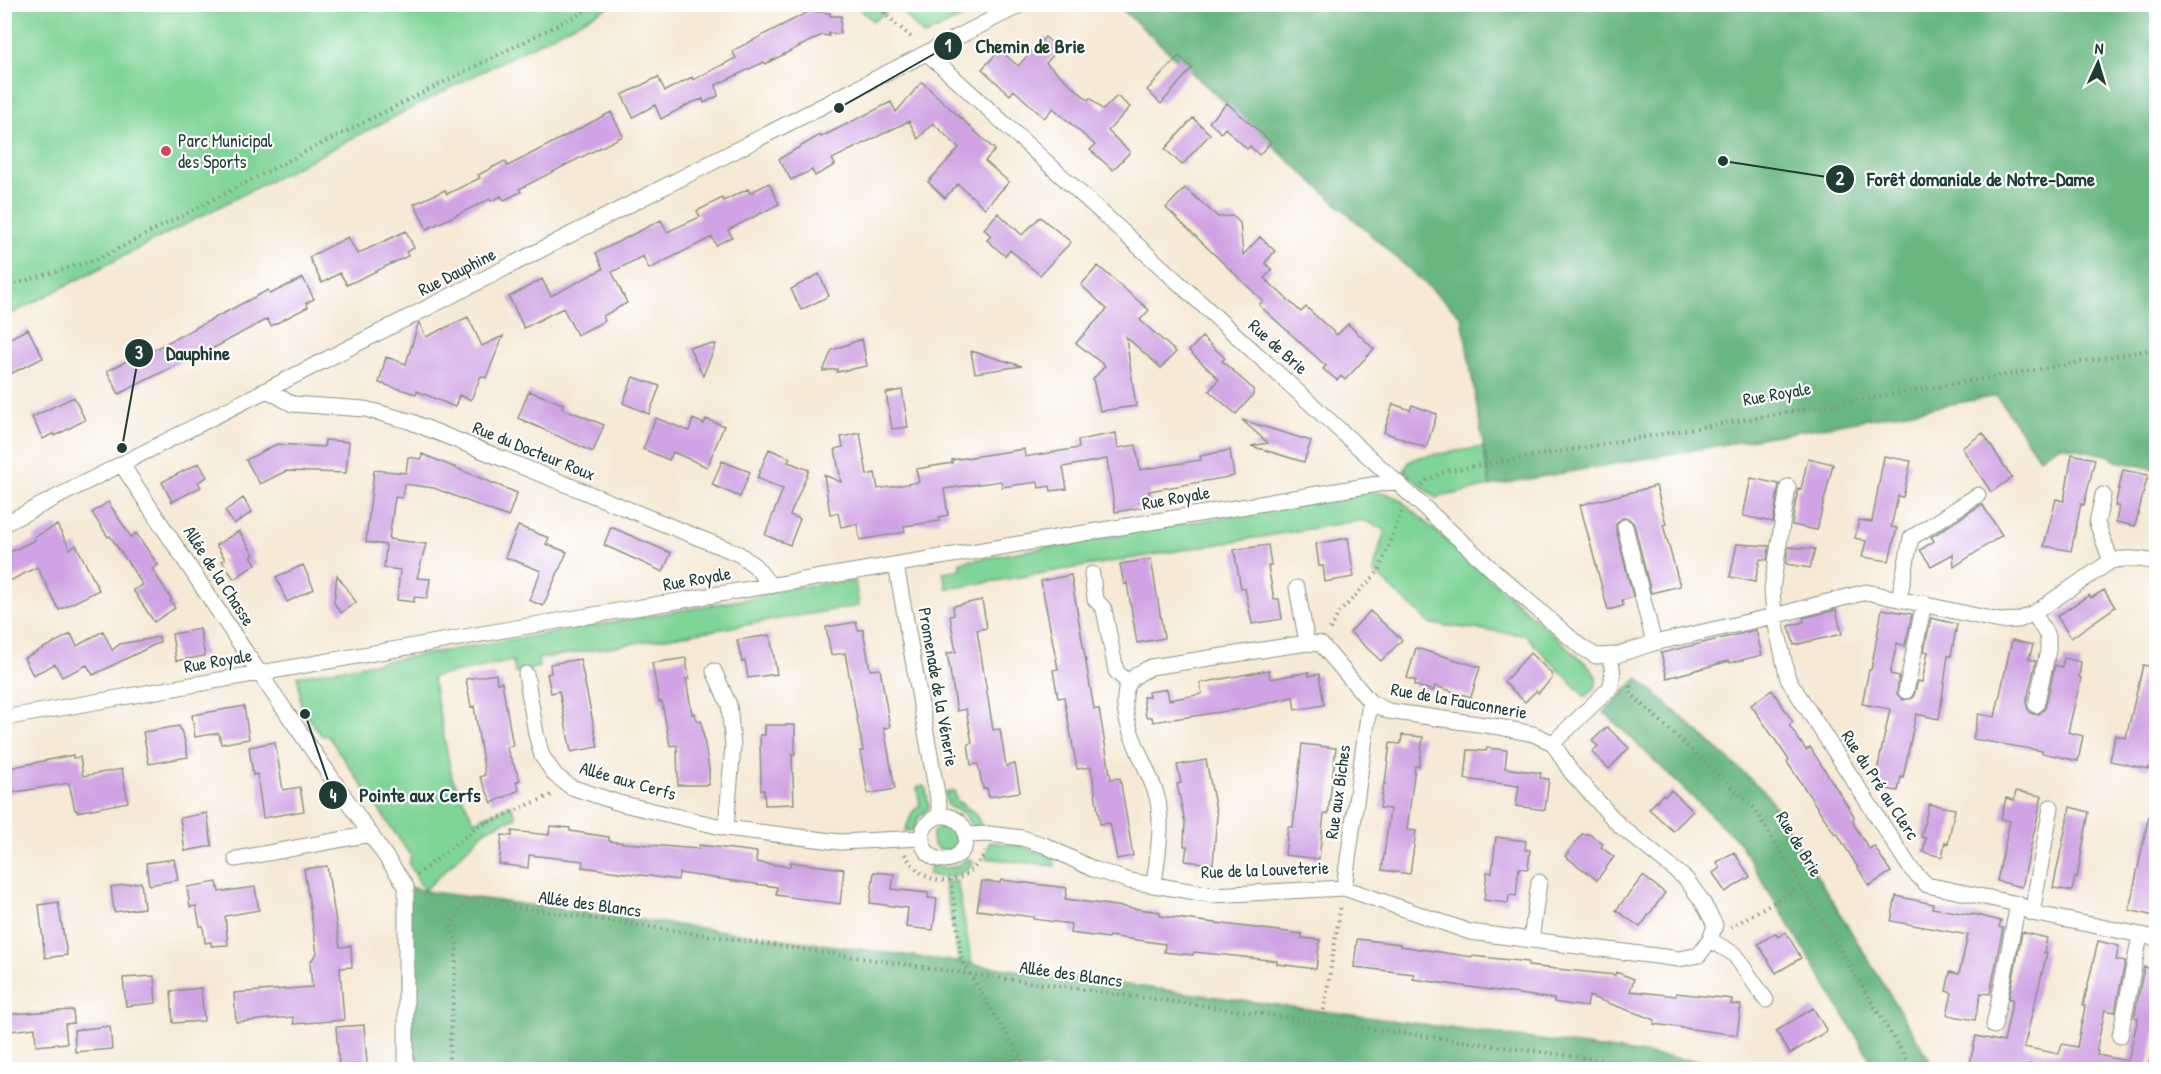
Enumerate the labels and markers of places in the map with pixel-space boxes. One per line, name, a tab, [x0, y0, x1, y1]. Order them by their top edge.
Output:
callout: Chemin de Brie	[933, 27, 1097, 65]
place label: Parc Municipal des Sports	[178, 128, 273, 174]
marker: Parc Municipal des Sports	[159, 144, 173, 158]
callout: Forêt domaniale de Notre-Dame	[1825, 160, 2107, 198]
callout: Dauphine	[124, 334, 242, 372]
callout: Pointe aux Cerfs	[318, 776, 493, 814]

